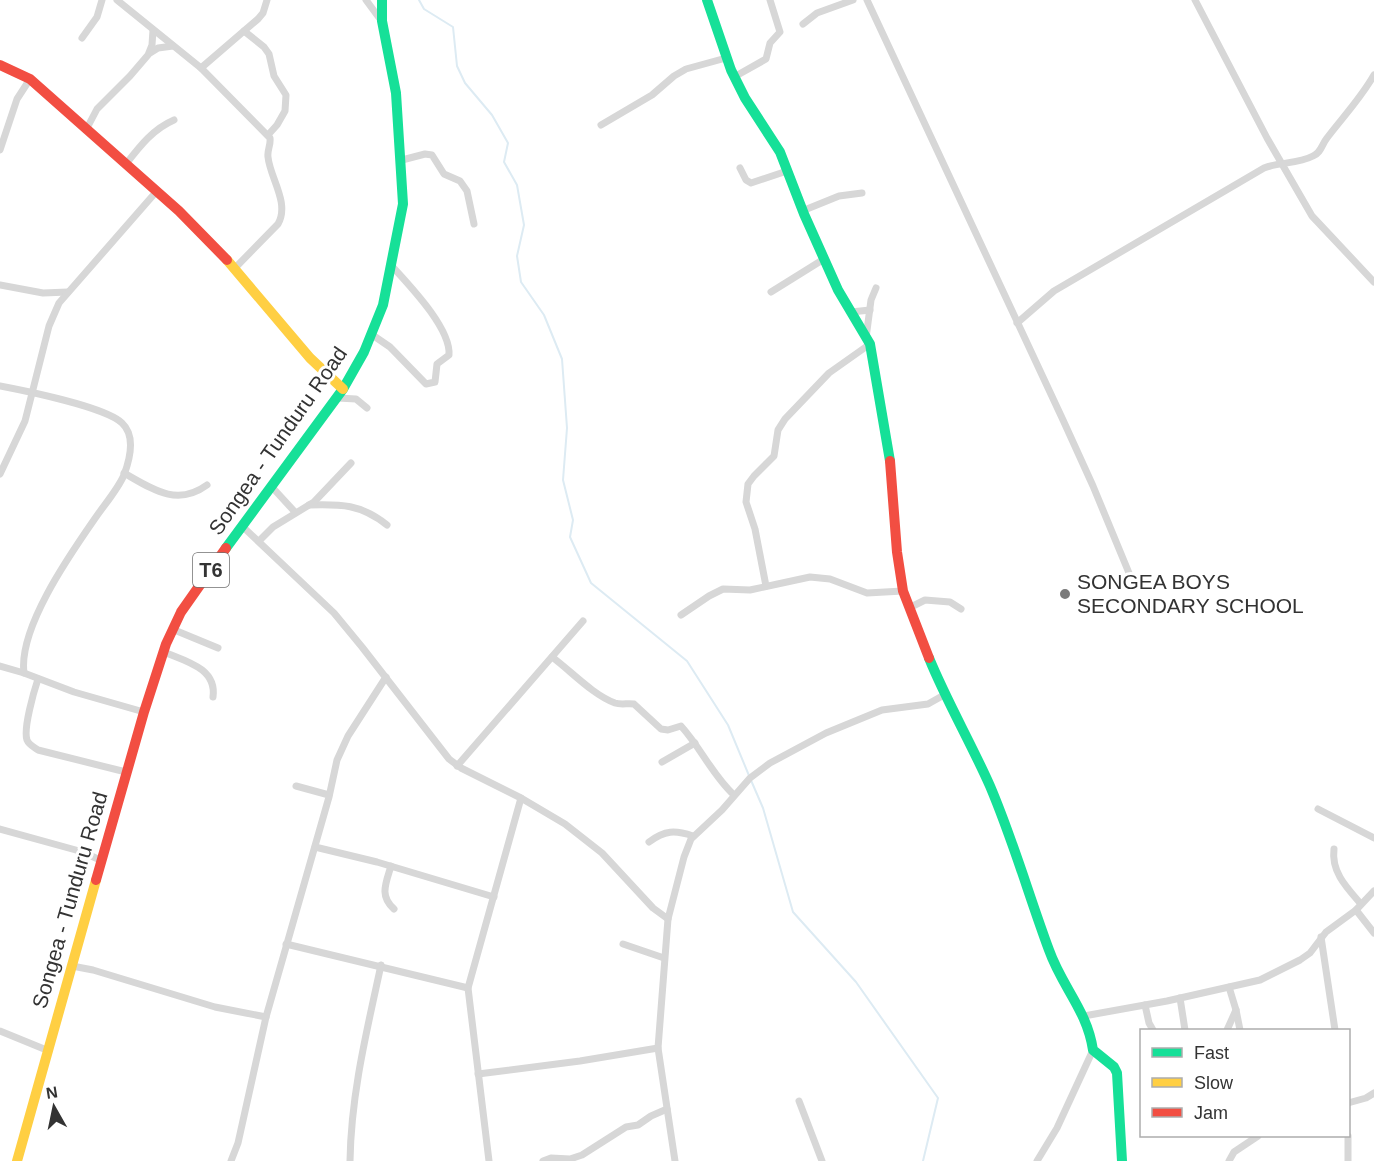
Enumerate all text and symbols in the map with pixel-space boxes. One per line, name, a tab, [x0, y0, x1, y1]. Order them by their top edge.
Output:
street label: Songea - Tunduru Road	[204, 342, 351, 539]
road number: T6	[193, 553, 229, 587]
place label: SONGEA BOYS SECONDARY SCHOOL	[1077, 570, 1304, 617]
marker: SONGEA BOYS SECONDARY SCHOOL	[1058, 587, 1072, 601]
street label: Songea - Tunduru Road	[28, 789, 111, 1011]
legend	[1140, 1029, 1350, 1137]
text: Fast	[1194, 1043, 1229, 1063]
text: Slow	[1194, 1073, 1234, 1093]
north arrow	[24, 1077, 84, 1137]
text: N	[45, 1083, 59, 1102]
text: Jam	[1194, 1103, 1228, 1123]

